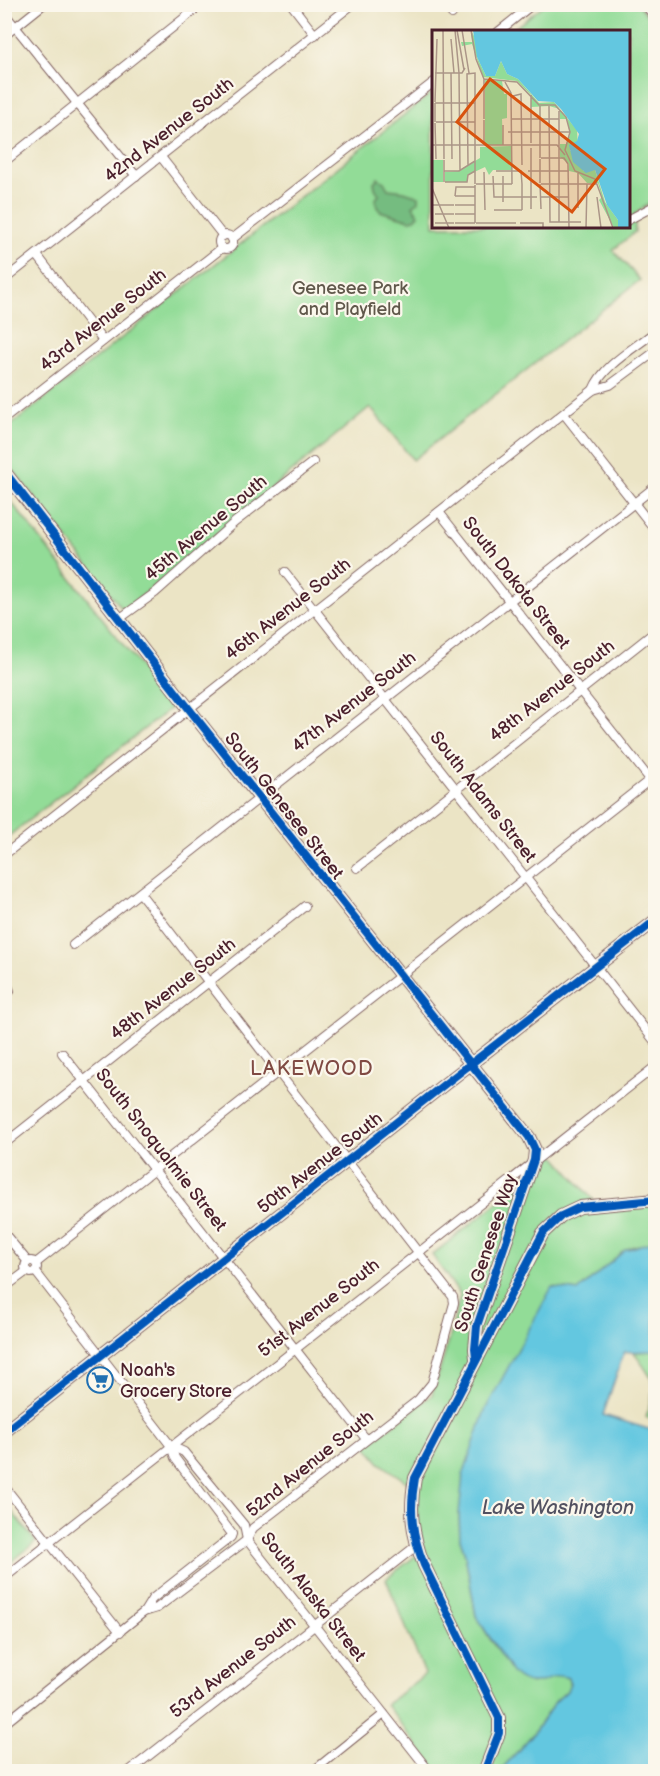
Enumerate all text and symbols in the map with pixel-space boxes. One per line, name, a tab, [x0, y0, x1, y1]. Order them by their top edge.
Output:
inset map	[432, 30, 630, 228]
street label: 42nd Avenue South	[100, 73, 238, 187]
street label: 43rd Avenue South	[36, 264, 170, 376]
park label: Genesee Park and Playfield	[292, 278, 408, 320]
street label: 45th Avenue South	[141, 471, 271, 585]
street label: South Dakota Street	[458, 513, 574, 654]
street label: 46th Avenue South	[221, 553, 355, 665]
street label: 48th Avenue South	[485, 636, 619, 746]
street label: 47th Avenue South	[288, 647, 420, 757]
street label: South Adams Street	[425, 727, 541, 867]
street label: South Genesee Street	[220, 728, 348, 884]
street label: 48th Avenue South	[106, 934, 240, 1044]
district label: LAKEWOOD	[250, 1057, 374, 1081]
street label: South Snoqualmie Street	[91, 1064, 231, 1236]
street label: 50th Avenue South	[253, 1108, 387, 1218]
street label: South Genesee Way	[451, 1171, 522, 1334]
street label: 51st Avenue South	[254, 1254, 384, 1362]
place label: Noah's Grocery Store	[120, 1360, 232, 1402]
supermarket icon: Noah's Grocery Store	[85, 1365, 115, 1395]
street label: 52nd Avenue South	[242, 1406, 378, 1522]
water label: Lake Washington	[482, 1496, 634, 1520]
street label: South Alaska Street	[256, 1528, 370, 1666]
street label: 53rd Avenue South	[166, 1611, 300, 1723]

